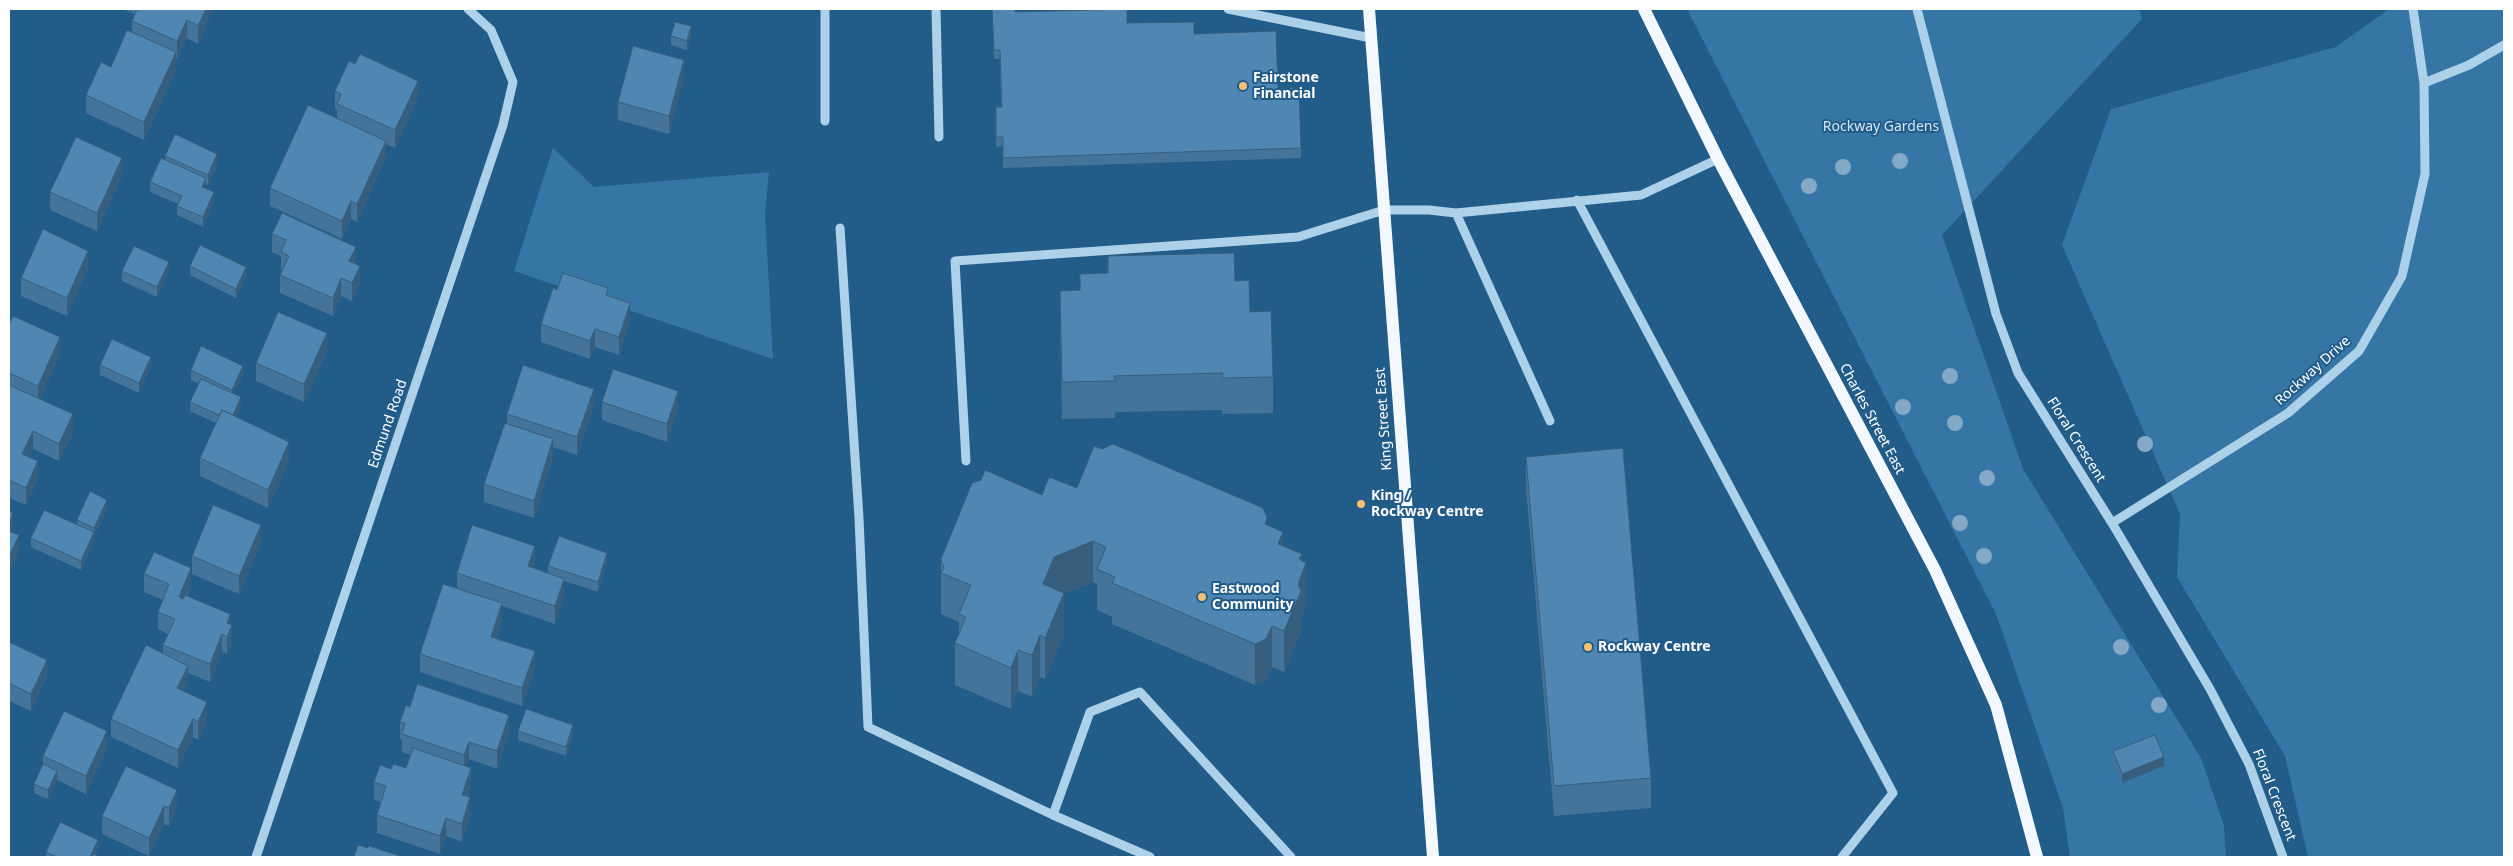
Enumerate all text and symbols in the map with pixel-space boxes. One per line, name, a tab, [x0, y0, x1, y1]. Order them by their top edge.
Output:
place label: Fairstone Financial	[1253, 70, 1319, 102]
marker: Fairstone Financial	[1237, 80, 1249, 92]
park label: Rockway Gardens	[1823, 119, 1939, 135]
street label: Rockway Drive	[2272, 333, 2354, 409]
street label: Charles Street East	[1836, 361, 1908, 477]
street label: King Street East	[1372, 367, 1396, 471]
street label: Edmund Road	[365, 377, 411, 471]
street label: Floral Crescent	[2043, 394, 2109, 486]
place label: King / Rockway Centre	[1371, 488, 1484, 520]
marker: King / Rockway Centre	[1355, 498, 1367, 510]
place label: Eastwood Community	[1212, 581, 1293, 614]
marker: Eastwood Community	[1196, 591, 1208, 603]
place label: Rockway Centre	[1598, 639, 1711, 655]
marker: Rockway Centre	[1582, 641, 1594, 653]
street label: Floral Crescent	[2249, 747, 2299, 843]

